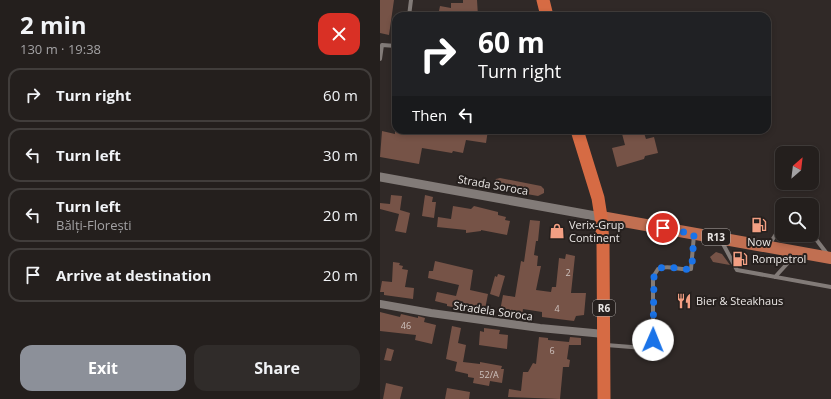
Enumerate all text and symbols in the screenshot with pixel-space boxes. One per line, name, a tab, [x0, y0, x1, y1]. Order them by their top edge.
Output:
text: 2 min	[20, 8, 87, 41]
button: close	[318, 13, 360, 55]
text: 60 m	[478, 23, 545, 61]
icon: right	[412, 28, 464, 80]
text: 130 m · 19:38	[20, 40, 101, 58]
text: Turn right	[478, 59, 561, 83]
icon: right	[22, 84, 44, 106]
text: Turn right	[56, 85, 131, 105]
text: 60 m	[323, 85, 358, 105]
icon: left	[455, 104, 477, 126]
text: Then	[412, 105, 447, 125]
icon: left	[22, 144, 44, 166]
text: Turn left	[56, 145, 121, 165]
text: 30 m	[323, 145, 358, 165]
north arrow	[775, 146, 819, 190]
map controls	[775, 146, 819, 242]
street label: Strada Soroca	[457, 171, 530, 198]
text: Turn left	[56, 196, 121, 216]
button: search	[775, 198, 819, 242]
icon: left	[22, 204, 44, 226]
text: 20 m	[323, 205, 358, 225]
pin	[646, 211, 680, 245]
text: Bălți-Florești	[56, 216, 132, 234]
fuel station icon: Now	[750, 216, 768, 234]
place label: Verix-Grup Continent	[569, 217, 625, 245]
icon: arrive	[652, 217, 674, 239]
shop icon: Verix-Grup Continent	[548, 222, 566, 240]
road number: R13	[702, 229, 730, 245]
place label: Now	[747, 234, 771, 249]
fuel station icon: Rompetrol	[731, 250, 749, 268]
place label: Rompetrol	[752, 251, 806, 266]
icon: arrive	[22, 264, 44, 286]
text: Arrive at destination	[56, 265, 211, 285]
text: 20 m	[323, 265, 358, 285]
house number: 2	[565, 266, 571, 279]
restaurant icon: Bier & Steakhaus	[675, 292, 693, 310]
place label: Bier & Steakhaus	[696, 293, 783, 308]
street label: Stradela Sorocа	[452, 297, 534, 324]
road number: R6	[593, 300, 615, 316]
house number: 4	[554, 302, 560, 315]
house number: 46	[401, 319, 411, 332]
position arrow	[632, 319, 674, 361]
house number: 6	[549, 344, 555, 357]
button: Exit	[20, 345, 186, 391]
button: Share	[194, 345, 360, 391]
house number: 52/A	[479, 368, 499, 381]

